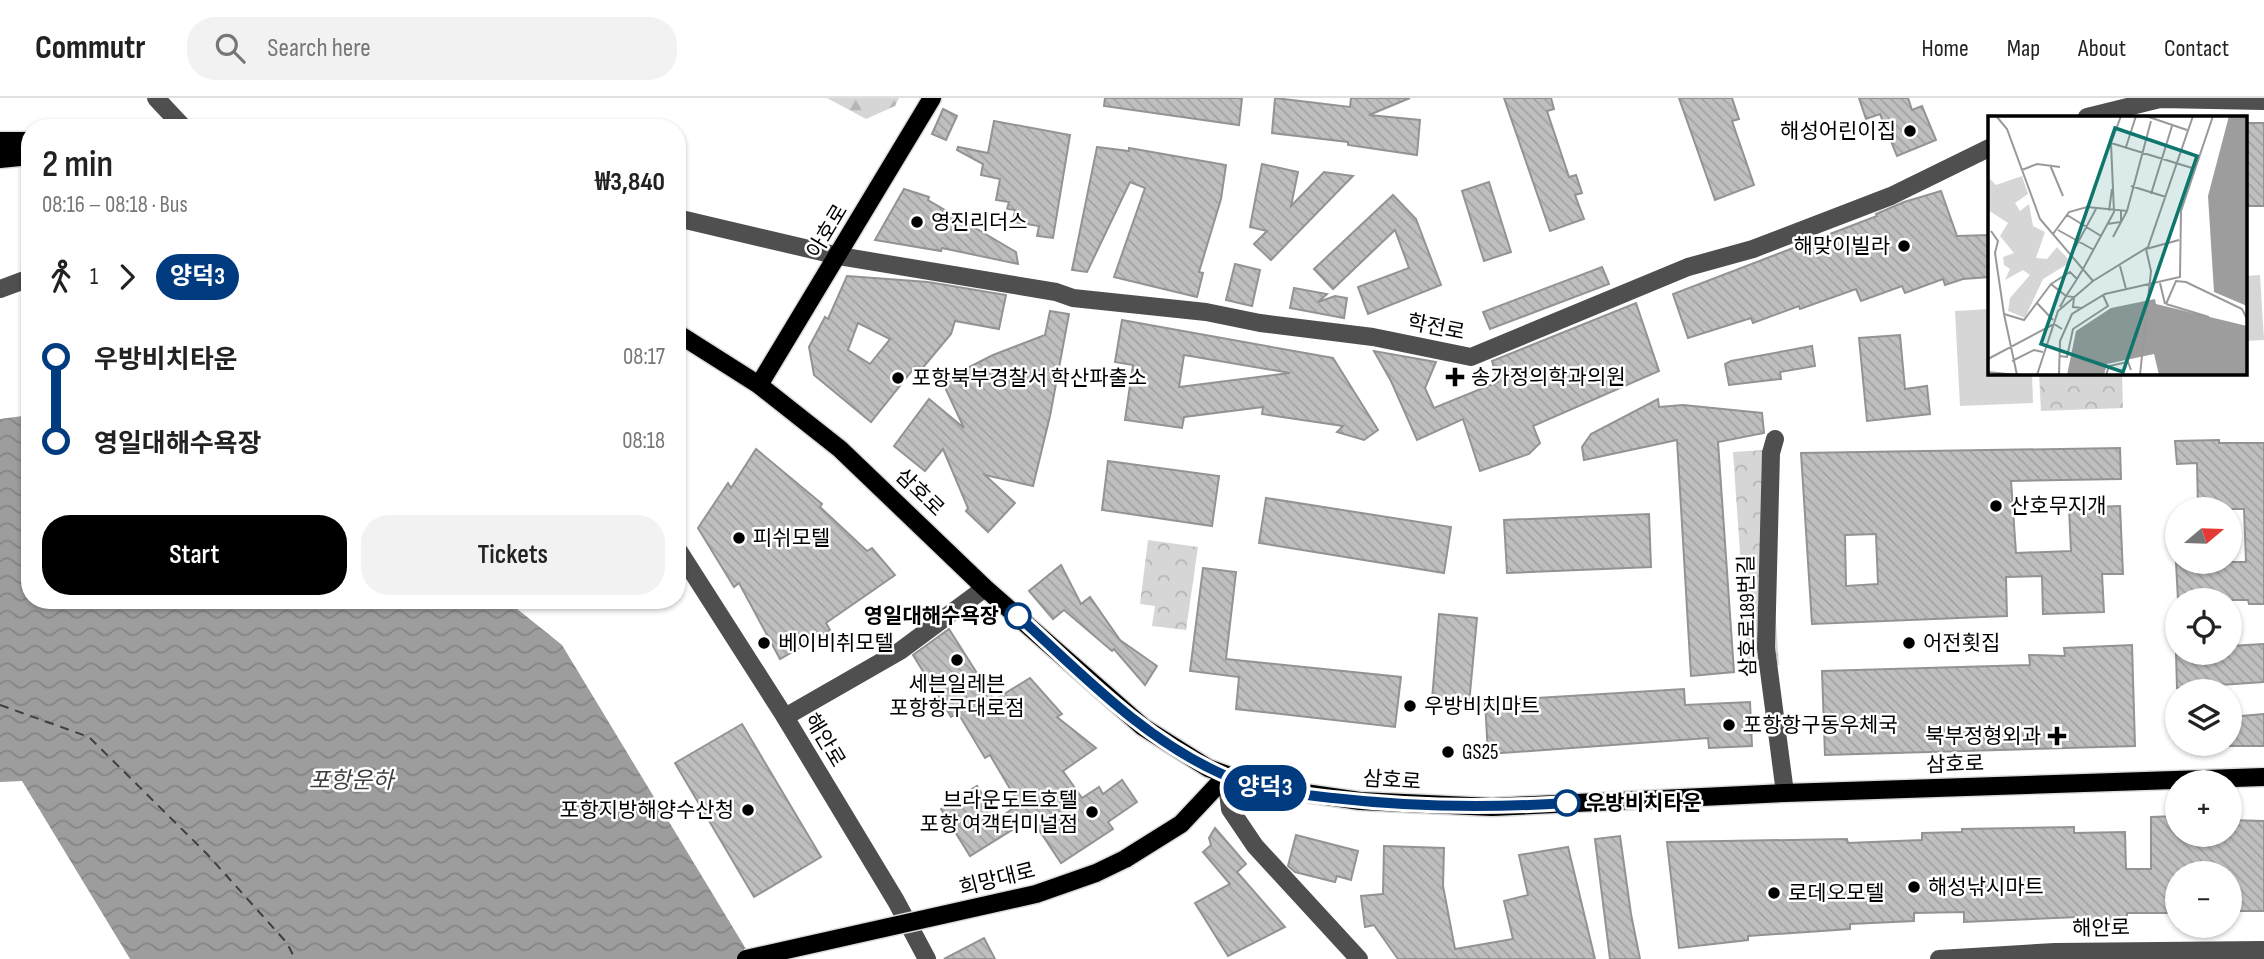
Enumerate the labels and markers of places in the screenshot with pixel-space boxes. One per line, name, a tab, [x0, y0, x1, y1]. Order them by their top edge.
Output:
place label: 해성어린이집	[1780, 119, 1896, 144]
marker: 해성어린이집	[1902, 123, 1918, 139]
place label: 영진리더스	[931, 210, 1028, 235]
marker: 영진리더스	[909, 214, 925, 230]
place label: 해맞이빌라	[1793, 234, 1890, 259]
marker: 해맞이빌라	[1896, 238, 1912, 254]
place label: 송가정의학과의원	[1471, 365, 1626, 390]
place label: 포항북부경찰서 학산파출소	[912, 366, 1147, 391]
marker: 송가정의학과의원	[1445, 367, 1465, 387]
marker: 포항북부경찰서 학산파출소	[890, 370, 906, 386]
place label: 산호무지개	[2010, 494, 2107, 519]
marker: 산호무지개	[1988, 498, 2004, 514]
place label: 피쉬모텔	[753, 526, 830, 551]
marker: 피쉬모텔	[731, 530, 747, 546]
marker: 영일대해수욕장	[1005, 603, 1031, 629]
place label: 영일대해수욕장	[864, 604, 999, 629]
place label: 베이비취모텔	[778, 631, 894, 656]
place label: 어전횟집	[1923, 631, 2000, 656]
marker: 베이비취모텔	[756, 635, 772, 651]
marker: 어전횟집	[1901, 635, 1917, 651]
marker: 세븐일레븐 포항항구대로점	[949, 652, 965, 668]
place label: 세븐일레븐 포항항구대로점	[889, 672, 1025, 721]
place label: 우방비치마트	[1424, 694, 1540, 719]
marker: 우방비치마트	[1402, 698, 1418, 714]
place label: 포항항구동우체국	[1743, 713, 1898, 738]
marker: 포항항구동우체국	[1721, 717, 1737, 733]
place label: 북부정형외과	[1925, 724, 2041, 749]
marker: 북부정형외과	[2047, 726, 2067, 746]
place label: GS25	[1462, 740, 1499, 765]
marker: GS25	[1440, 744, 1456, 760]
place label: 브라운도트호텔 포항 여객터미널점	[920, 788, 1078, 837]
marker: 우방비치타운	[1554, 790, 1580, 816]
place label: 우방비치타운	[1586, 791, 1702, 816]
place label: 포항지방해양수산청	[560, 798, 734, 823]
marker: 포항지방해양수산청	[740, 802, 756, 818]
marker: 브라운도트호텔 포항 여객터미널점	[1084, 804, 1100, 820]
place label: 해성낚시마트	[1928, 875, 2044, 900]
marker: 해성낚시마트	[1906, 879, 1922, 895]
place label: 로데오모텔	[1788, 881, 1885, 906]
marker: 로데오모텔	[1766, 885, 1782, 901]

